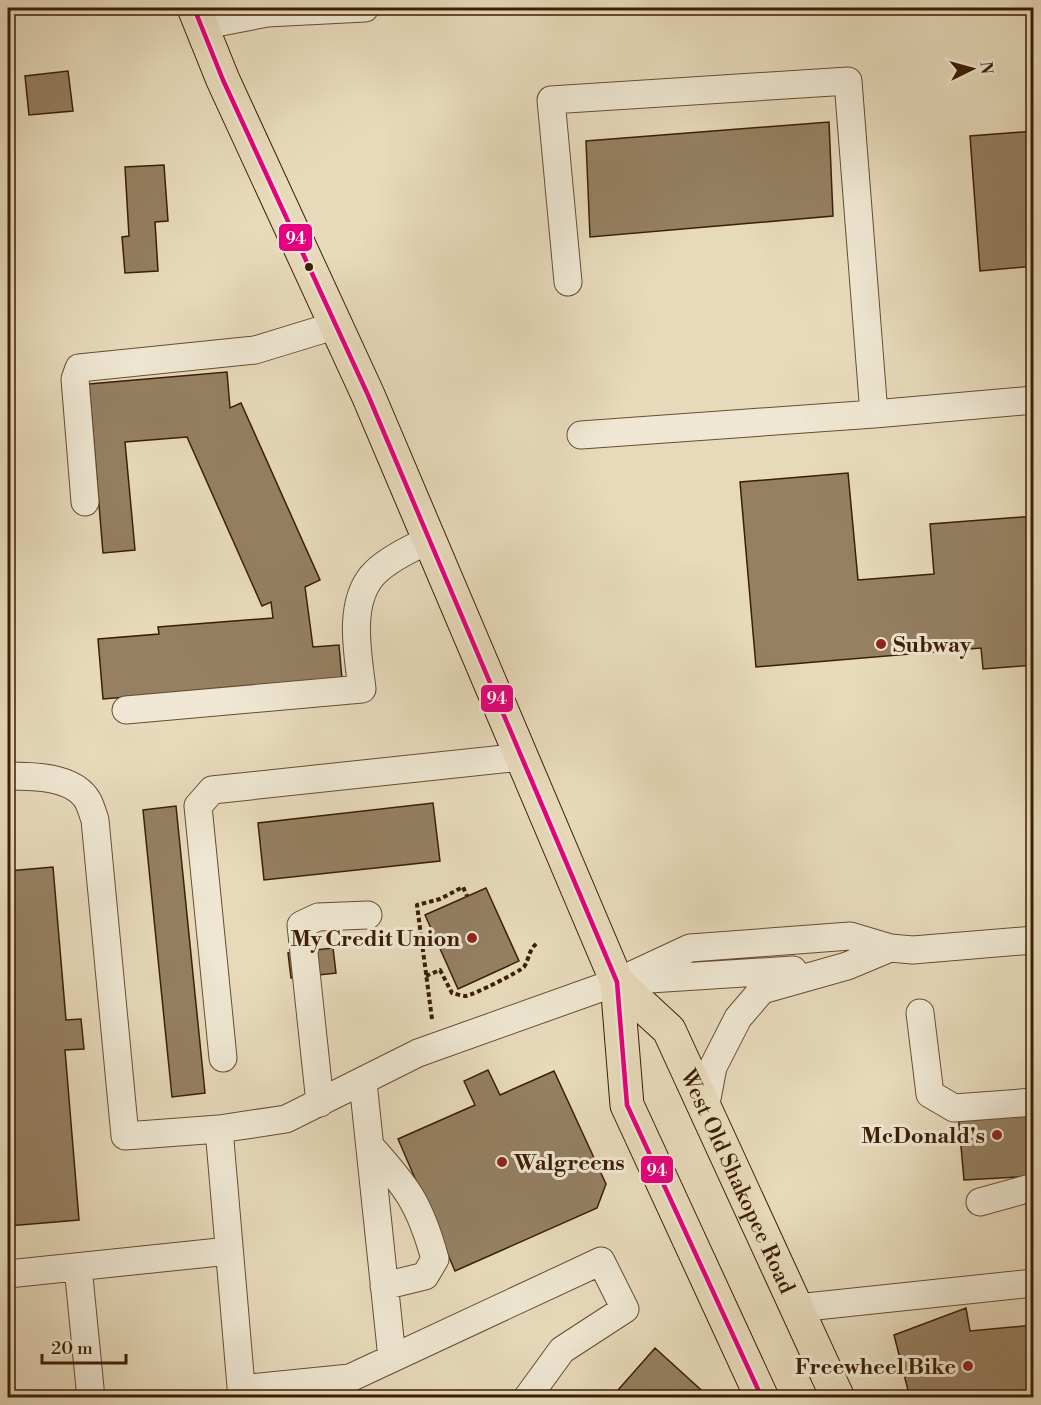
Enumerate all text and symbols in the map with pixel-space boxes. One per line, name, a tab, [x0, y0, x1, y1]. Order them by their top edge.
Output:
north arrow	[942, 39, 1002, 99]
text: N	[975, 61, 996, 75]
line badge: 94	[278, 223, 313, 252]
text: 94	[286, 229, 307, 249]
unlabelled marker	[303, 261, 315, 273]
place label: Subway	[893, 632, 972, 659]
marker: Subway	[874, 637, 888, 651]
line badge: 94	[480, 684, 514, 713]
text: 94	[487, 689, 508, 709]
place label: My Credit Union	[290, 926, 460, 953]
marker: My Credit Union	[465, 931, 479, 945]
street label: West Old Shakopee Road	[673, 1064, 800, 1299]
place label: McDonald's	[861, 1123, 985, 1150]
marker: McDonald's	[990, 1128, 1004, 1142]
place label: Walgreens	[513, 1150, 625, 1177]
marker: Walgreens	[495, 1155, 509, 1169]
line badge: 94	[640, 1155, 674, 1184]
text: 94	[647, 1161, 668, 1181]
scale bar	[42, 1327, 126, 1365]
text: 20 m	[51, 1337, 93, 1360]
place label: Freewheel Bike	[795, 1354, 956, 1381]
marker: Freewheel Bike	[961, 1359, 975, 1373]

